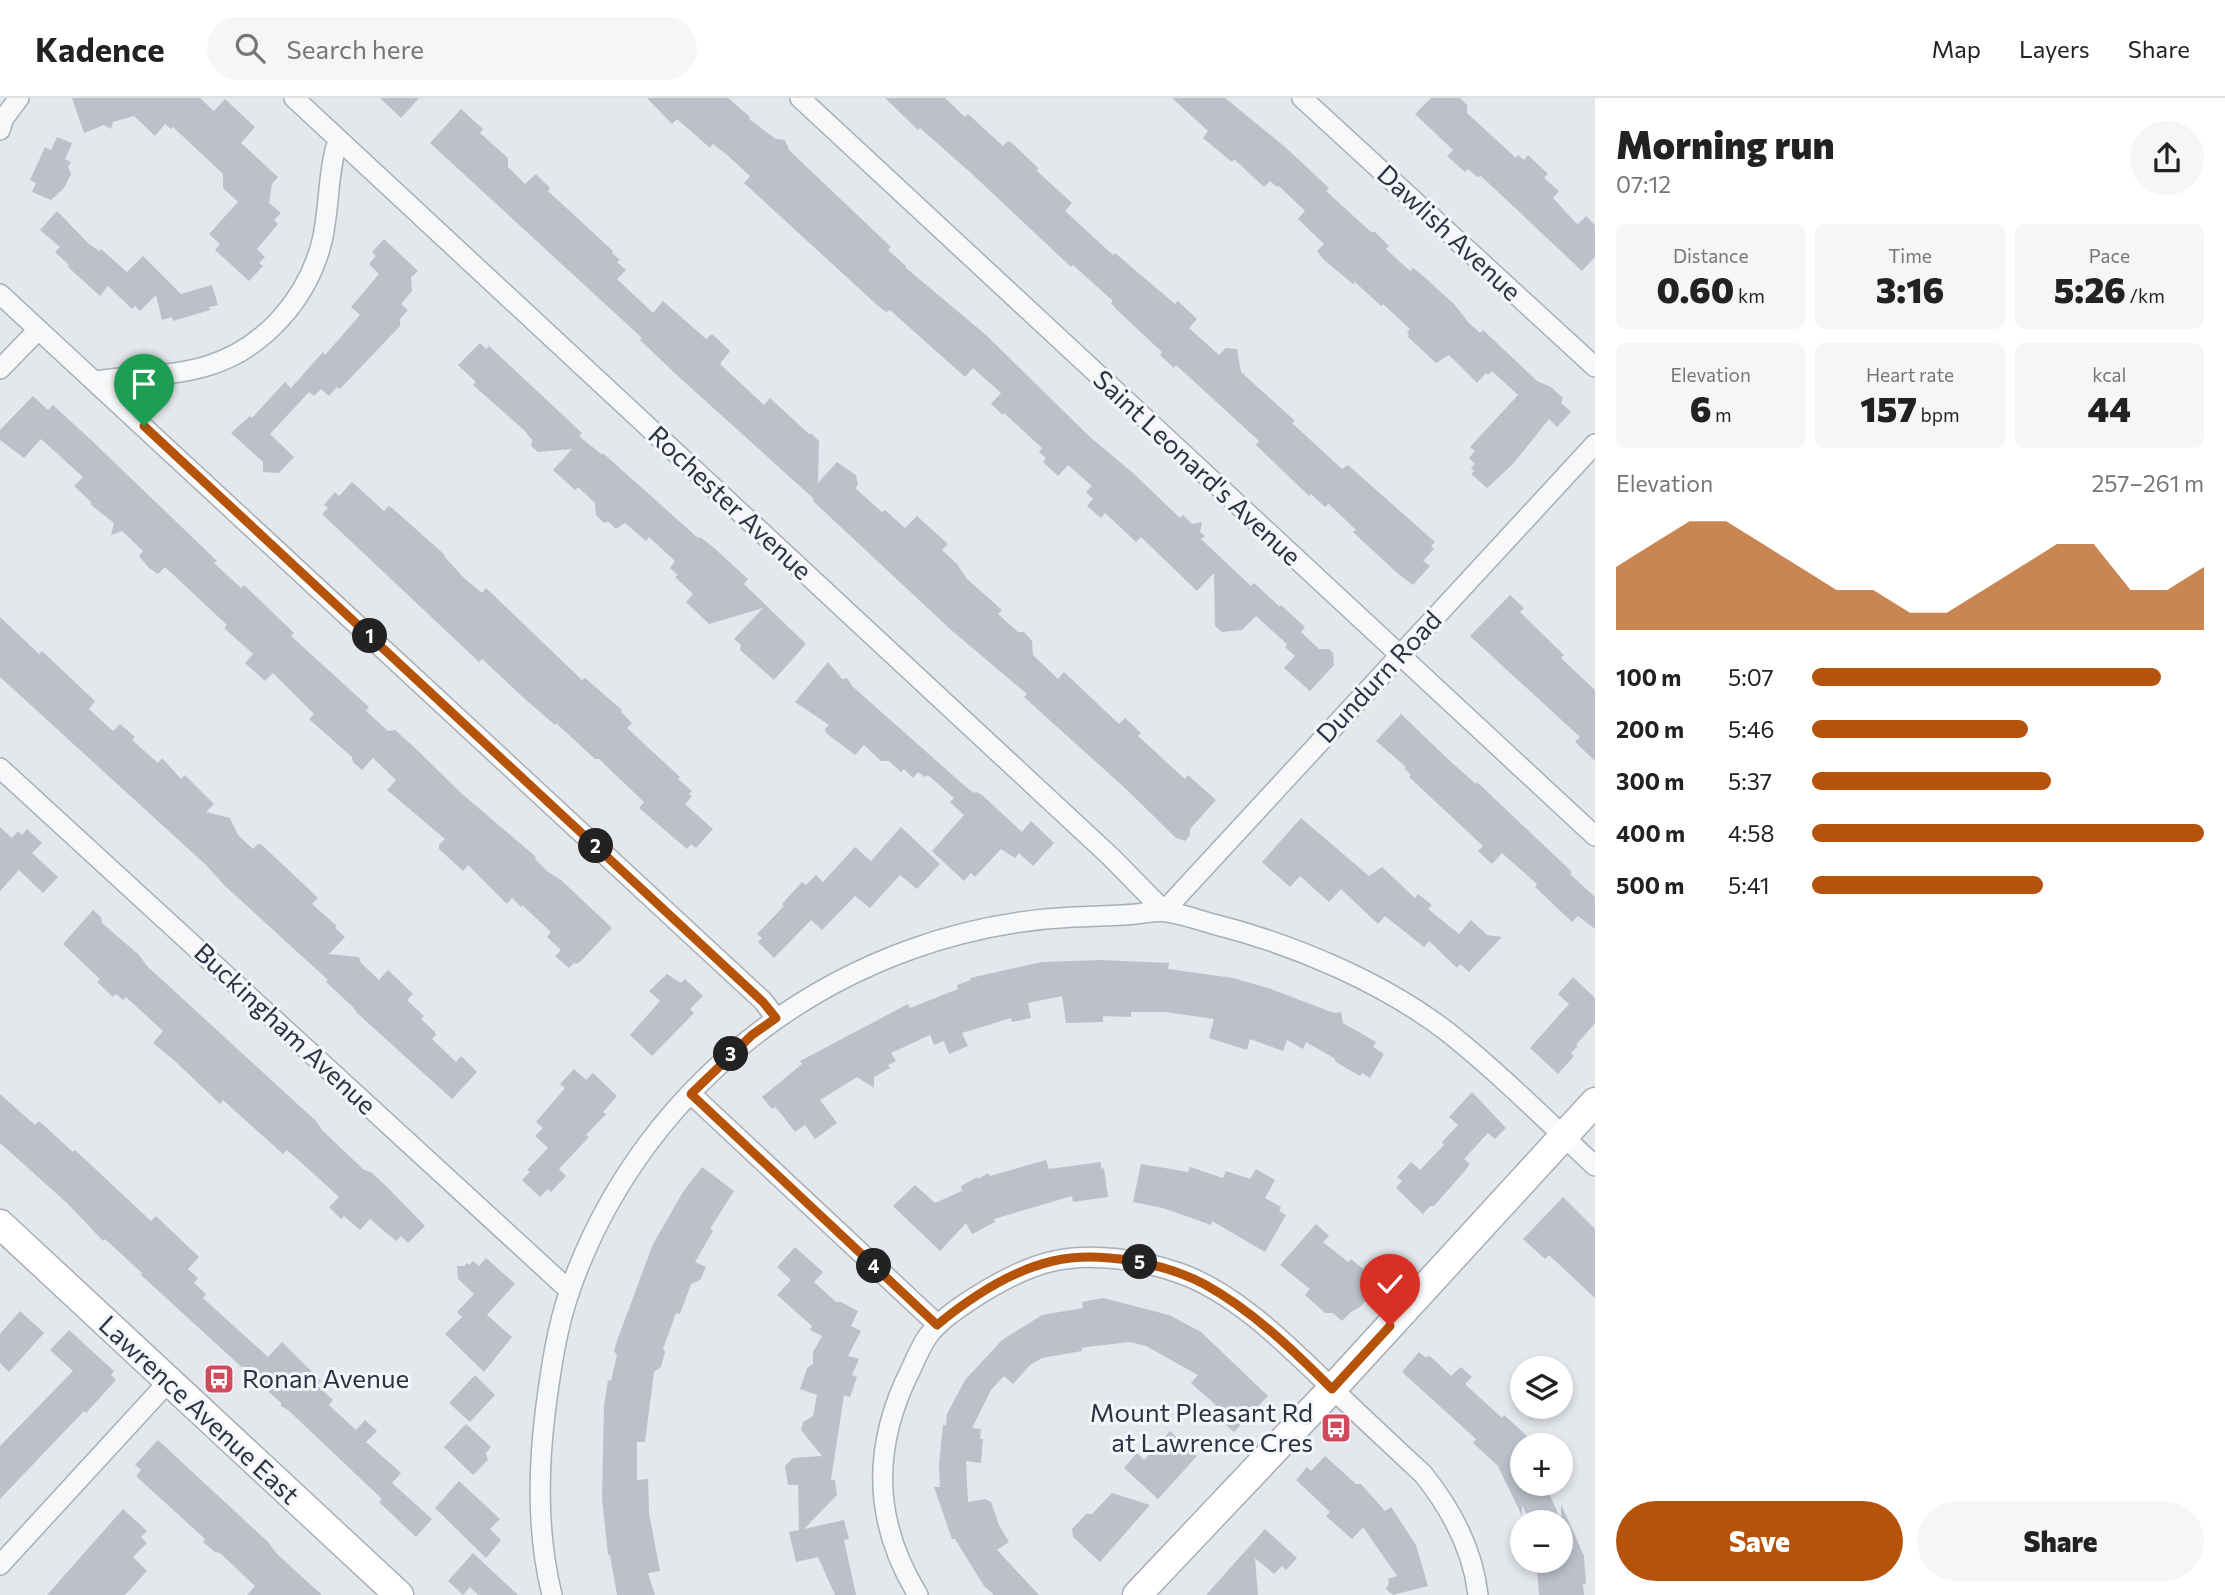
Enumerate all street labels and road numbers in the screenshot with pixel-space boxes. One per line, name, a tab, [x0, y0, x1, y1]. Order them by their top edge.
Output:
street label: Dawlish Avenue	[1372, 158, 1528, 306]
street label: Saint Leonard's Avenue	[1088, 363, 1308, 571]
street label: Rochester Avenue	[643, 418, 819, 585]
street label: Dundurn Road	[1309, 604, 1447, 748]
street label: Buckingham Avenue	[189, 936, 383, 1120]
street label: Lawrence Avenue East	[94, 1308, 306, 1510]

